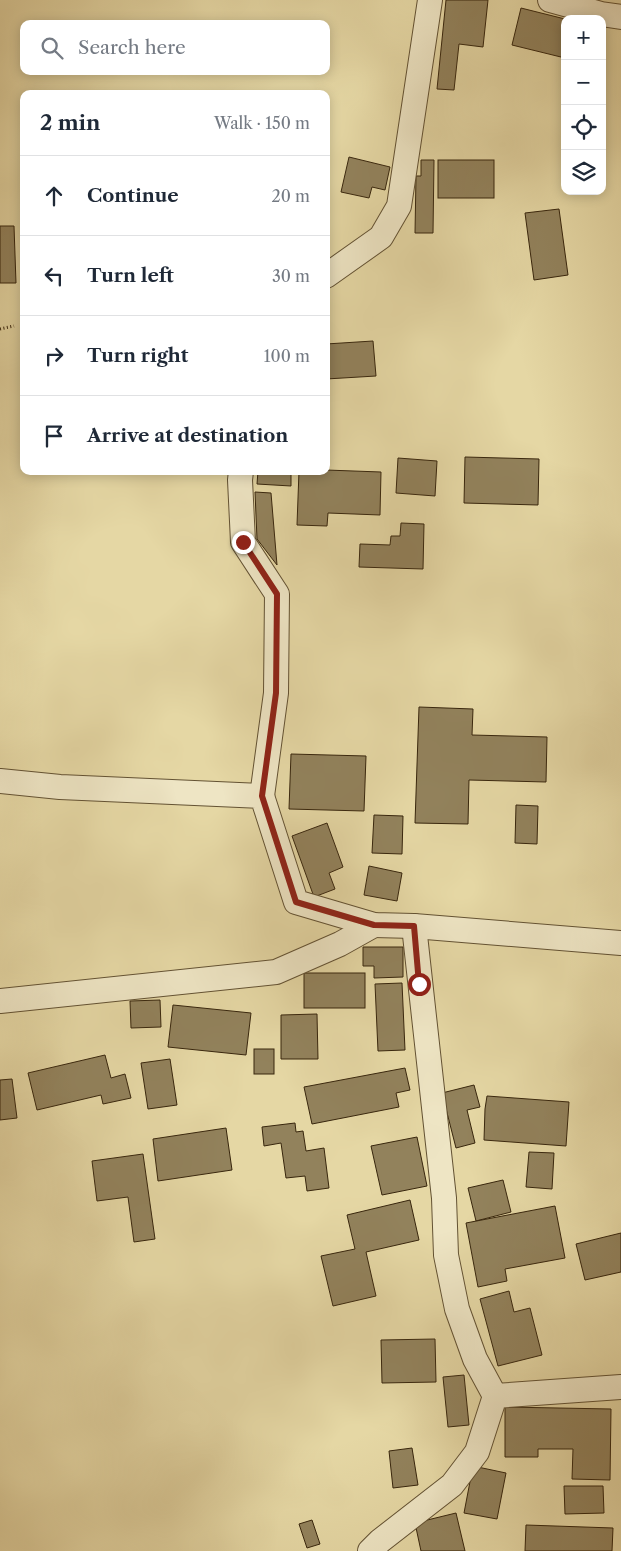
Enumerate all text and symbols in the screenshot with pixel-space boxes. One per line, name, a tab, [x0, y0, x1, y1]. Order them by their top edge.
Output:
map controls	[561, 15, 606, 195]
button: +	[561, 15, 606, 60]
search box	[20, 20, 330, 75]
icon: search	[38, 34, 66, 62]
text: Search here	[78, 36, 186, 59]
button: −	[561, 60, 606, 105]
button: locate	[561, 105, 606, 150]
text: 2 min	[40, 110, 100, 135]
text: Walk · 150 m	[214, 113, 310, 133]
button: layers	[561, 150, 606, 195]
icon: ahead	[40, 182, 68, 210]
text: Continue	[87, 184, 179, 207]
text: 20 m	[271, 186, 310, 206]
icon: left	[40, 262, 68, 290]
text: Turn left	[87, 264, 174, 287]
text: 30 m	[272, 266, 310, 286]
icon: right	[40, 342, 68, 370]
text: Turn right	[87, 344, 188, 367]
text: 100 m	[264, 346, 310, 366]
icon: arrive	[40, 422, 68, 450]
text: Arrive at destination	[87, 424, 288, 447]
route end	[232, 531, 255, 554]
route start	[408, 973, 431, 996]

